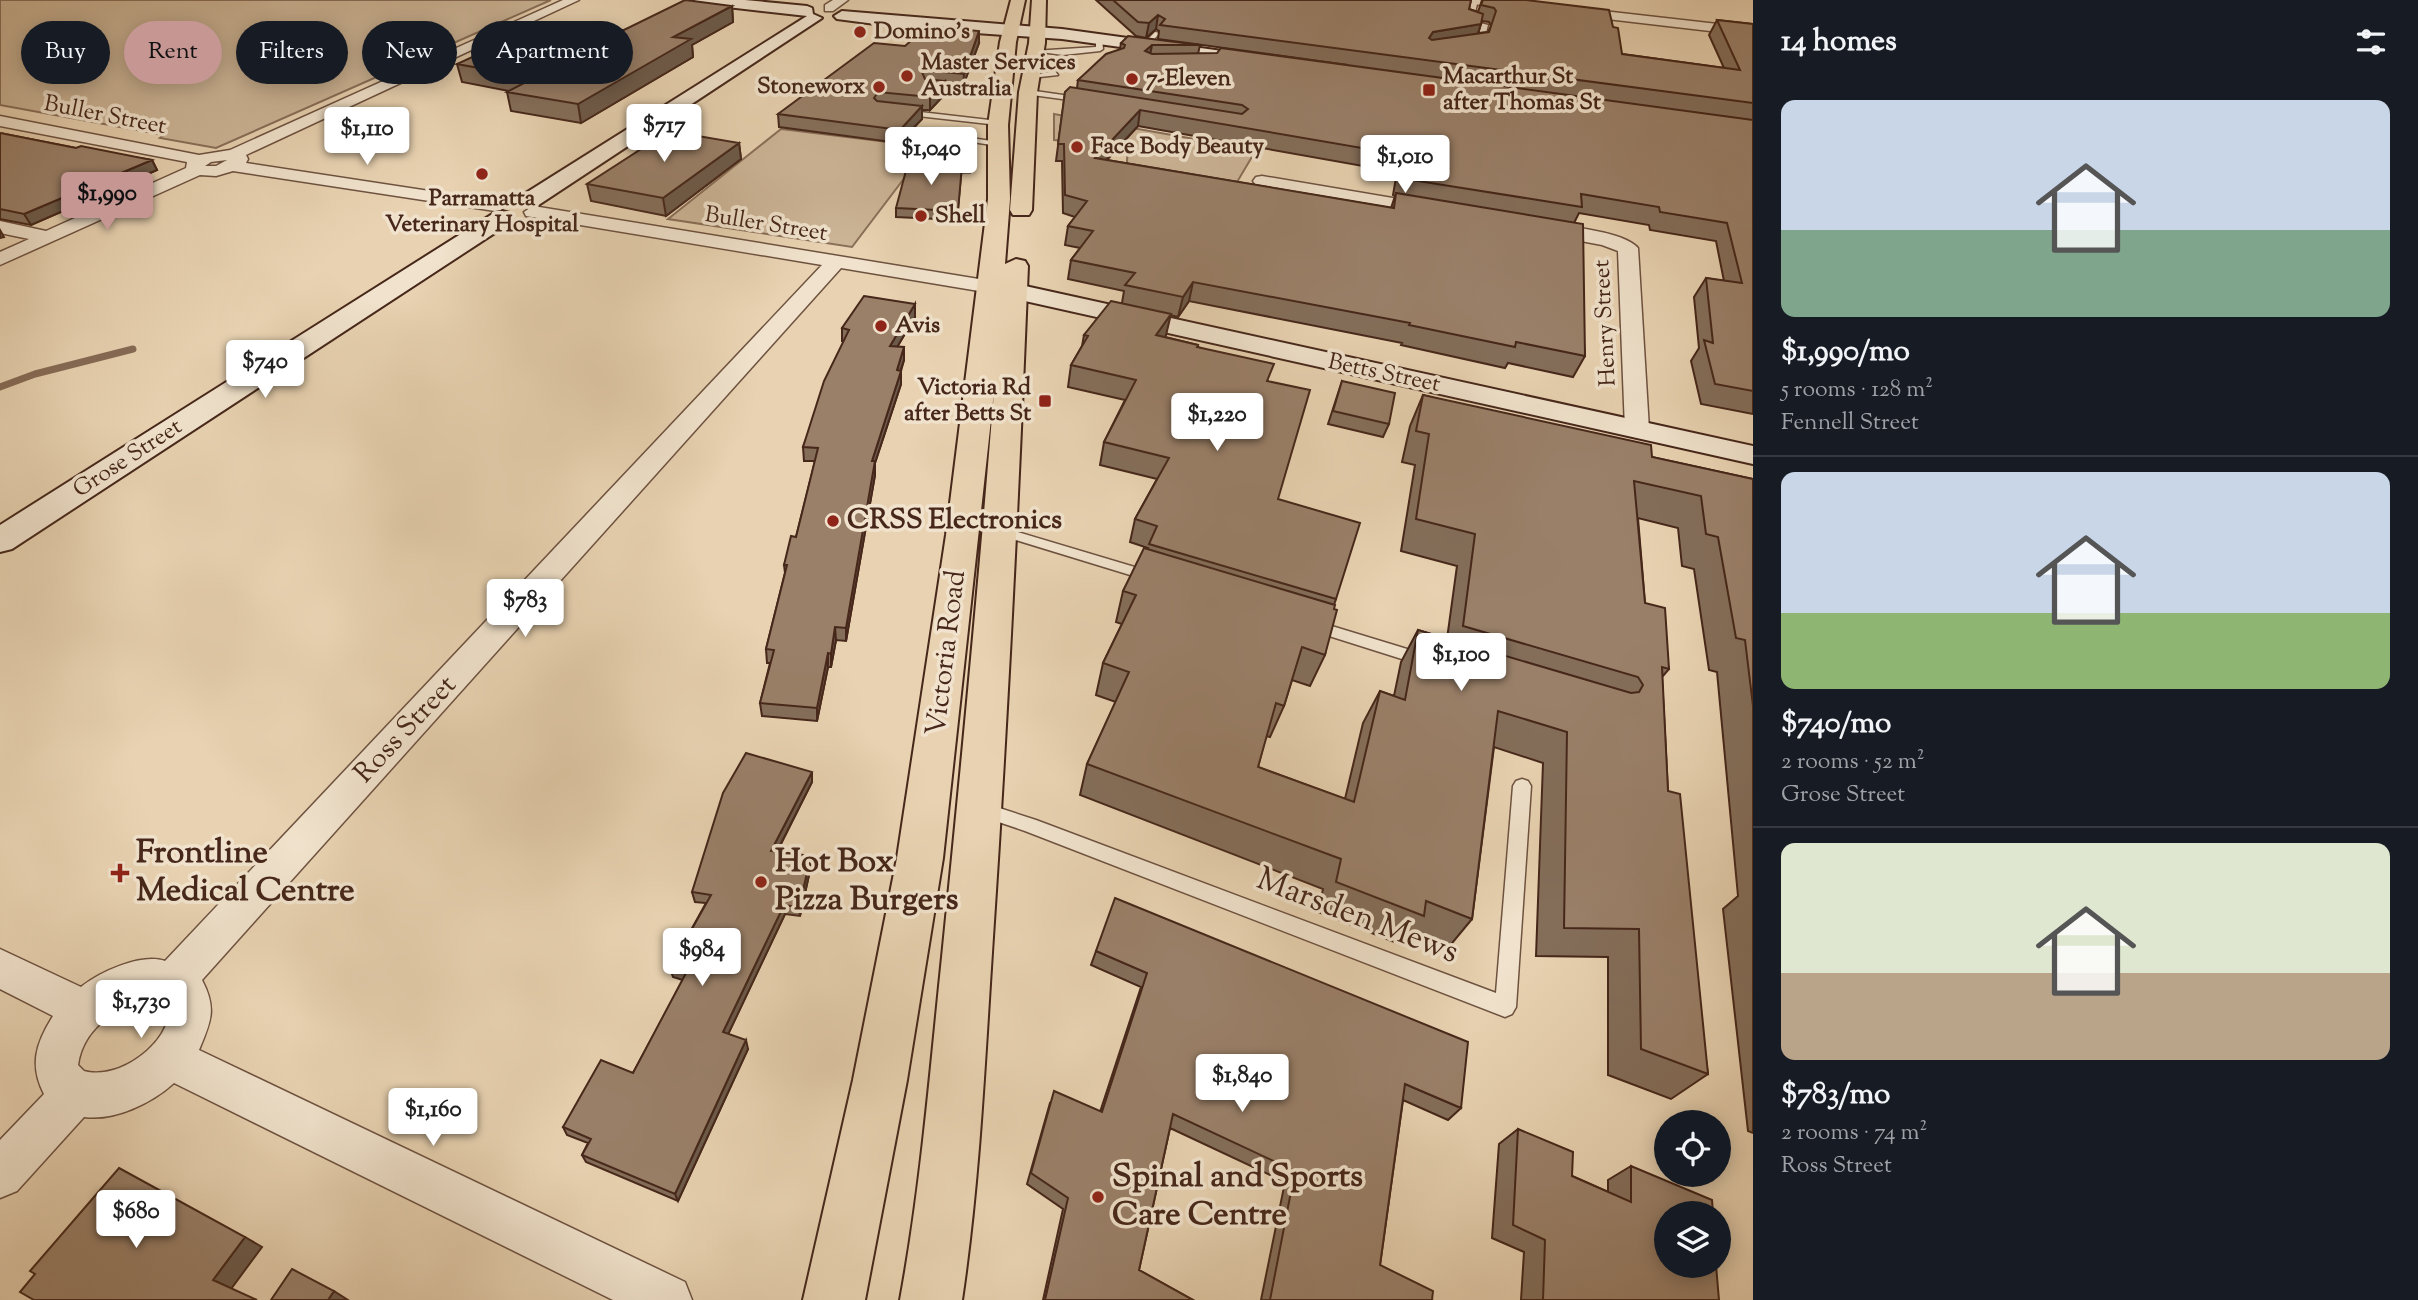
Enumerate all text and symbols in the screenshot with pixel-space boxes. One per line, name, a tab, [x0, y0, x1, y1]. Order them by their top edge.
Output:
place label: Domino's	[874, 16, 970, 49]
chip: Buy	[21, 21, 110, 84]
chip: Rent	[124, 21, 222, 84]
chip: Filters	[236, 21, 348, 84]
chip: New	[362, 21, 457, 84]
chip: Apartment	[471, 21, 633, 84]
text: 14 homes	[1781, 21, 1897, 64]
icon: filters	[2352, 23, 2390, 61]
marker: Domino's	[852, 24, 868, 40]
place label: Master Services Australia	[921, 47, 1076, 106]
place label: Macarthur St after Thomas St	[1443, 61, 1601, 120]
place label: 7-Eleven	[1146, 63, 1231, 96]
marker: Master Services Australia	[899, 68, 915, 84]
place label: Stoneworx	[757, 71, 865, 104]
marker: 7-Eleven	[1124, 71, 1140, 87]
marker: Stoneworx	[871, 79, 887, 95]
marker: Macarthur St after Thomas St	[1421, 82, 1437, 98]
street label: Buller Street	[41, 88, 169, 144]
pin: $717	[623, 104, 705, 164]
pin: $1,110	[310, 108, 424, 167]
text: $717	[642, 110, 686, 143]
text: $1,110	[340, 113, 394, 146]
pin: $1,040	[874, 128, 988, 187]
place label: Face Body Beauty	[1091, 131, 1264, 164]
text: $1,040	[901, 133, 961, 166]
pin: $1,010	[1348, 136, 1462, 195]
marker: Face Body Beauty	[1069, 139, 1085, 155]
text: $1,010	[1377, 141, 1433, 174]
icon: home	[2023, 145, 2149, 271]
marker: Parramatta Veterinary Hospital	[474, 166, 490, 182]
pin: $1,990	[50, 173, 164, 232]
text: $1,990	[77, 178, 137, 211]
place label: Parramatta Veterinary Hospital	[385, 183, 579, 242]
street label: Buller Street	[702, 199, 830, 251]
place label: Shell	[935, 200, 986, 233]
marker: Shell	[913, 208, 929, 224]
street label: Henry Street	[1586, 259, 1626, 387]
place label: Avis	[895, 310, 940, 343]
marker: Avis	[873, 318, 889, 334]
text: $1,990/mo	[1781, 331, 1910, 374]
pin: $740	[224, 340, 306, 400]
text: $740	[242, 346, 288, 379]
street label: Betts Street	[1325, 346, 1443, 402]
place label: Victoria Rd after Betts St	[904, 372, 1031, 431]
text: 5 rooms · 128 m²	[1781, 374, 1933, 407]
marker: Victoria Rd after Betts St	[1037, 393, 1053, 409]
pin: $1,220	[1160, 393, 1274, 453]
text: $1,220	[1187, 399, 1247, 432]
text: Fennell Street	[1781, 407, 1919, 440]
street label: Grose Street	[67, 411, 189, 507]
place label: CRSS Electronics	[847, 501, 1062, 541]
marker: CRSS Electronics	[825, 513, 841, 529]
icon: home	[2023, 517, 2149, 643]
street label: Victoria Road	[917, 568, 977, 738]
pin: $783	[484, 580, 566, 639]
text: $783	[503, 585, 547, 618]
pin: $1,100	[1404, 634, 1518, 693]
text: $1,100	[1432, 639, 1490, 672]
street label: Ross Street	[345, 667, 467, 793]
text: $740/mo	[1781, 703, 1891, 746]
text: 2 rooms · 52 m²	[1781, 746, 1924, 779]
text: Grose Street	[1781, 779, 1905, 812]
place label: Frontline Medical Centre	[136, 830, 355, 916]
place label: Hot Box Pizza Burgers	[775, 839, 959, 925]
street label: Marsden Mews	[1249, 856, 1465, 978]
marker: Frontline Medical Centre	[110, 863, 130, 883]
marker: Hot Box Pizza Burgers	[753, 874, 769, 890]
icon: home	[2023, 888, 2149, 1014]
pin: $984	[661, 928, 743, 988]
text: $984	[679, 934, 725, 967]
pin: $1,730	[84, 981, 198, 1040]
text: $1,730	[112, 986, 170, 1019]
pin: $1,840	[1185, 1054, 1299, 1114]
text: $1,840	[1212, 1060, 1272, 1093]
text: $783/mo	[1781, 1074, 1890, 1117]
pin: $1,160	[376, 1088, 490, 1148]
text: $1,160	[404, 1094, 462, 1127]
map controls	[1654, 1110, 1731, 1278]
button: locate	[1654, 1110, 1731, 1187]
text: 2 rooms · 74 m²	[1781, 1117, 1927, 1150]
text: Ross Street	[1781, 1150, 1892, 1183]
place label: Spinal and Sports Care Centre	[1112, 1154, 1363, 1240]
marker: Spinal and Sports Care Centre	[1090, 1189, 1106, 1205]
pin: $680	[95, 1190, 177, 1250]
text: $680	[112, 1196, 160, 1229]
button: layers	[1654, 1201, 1731, 1278]

